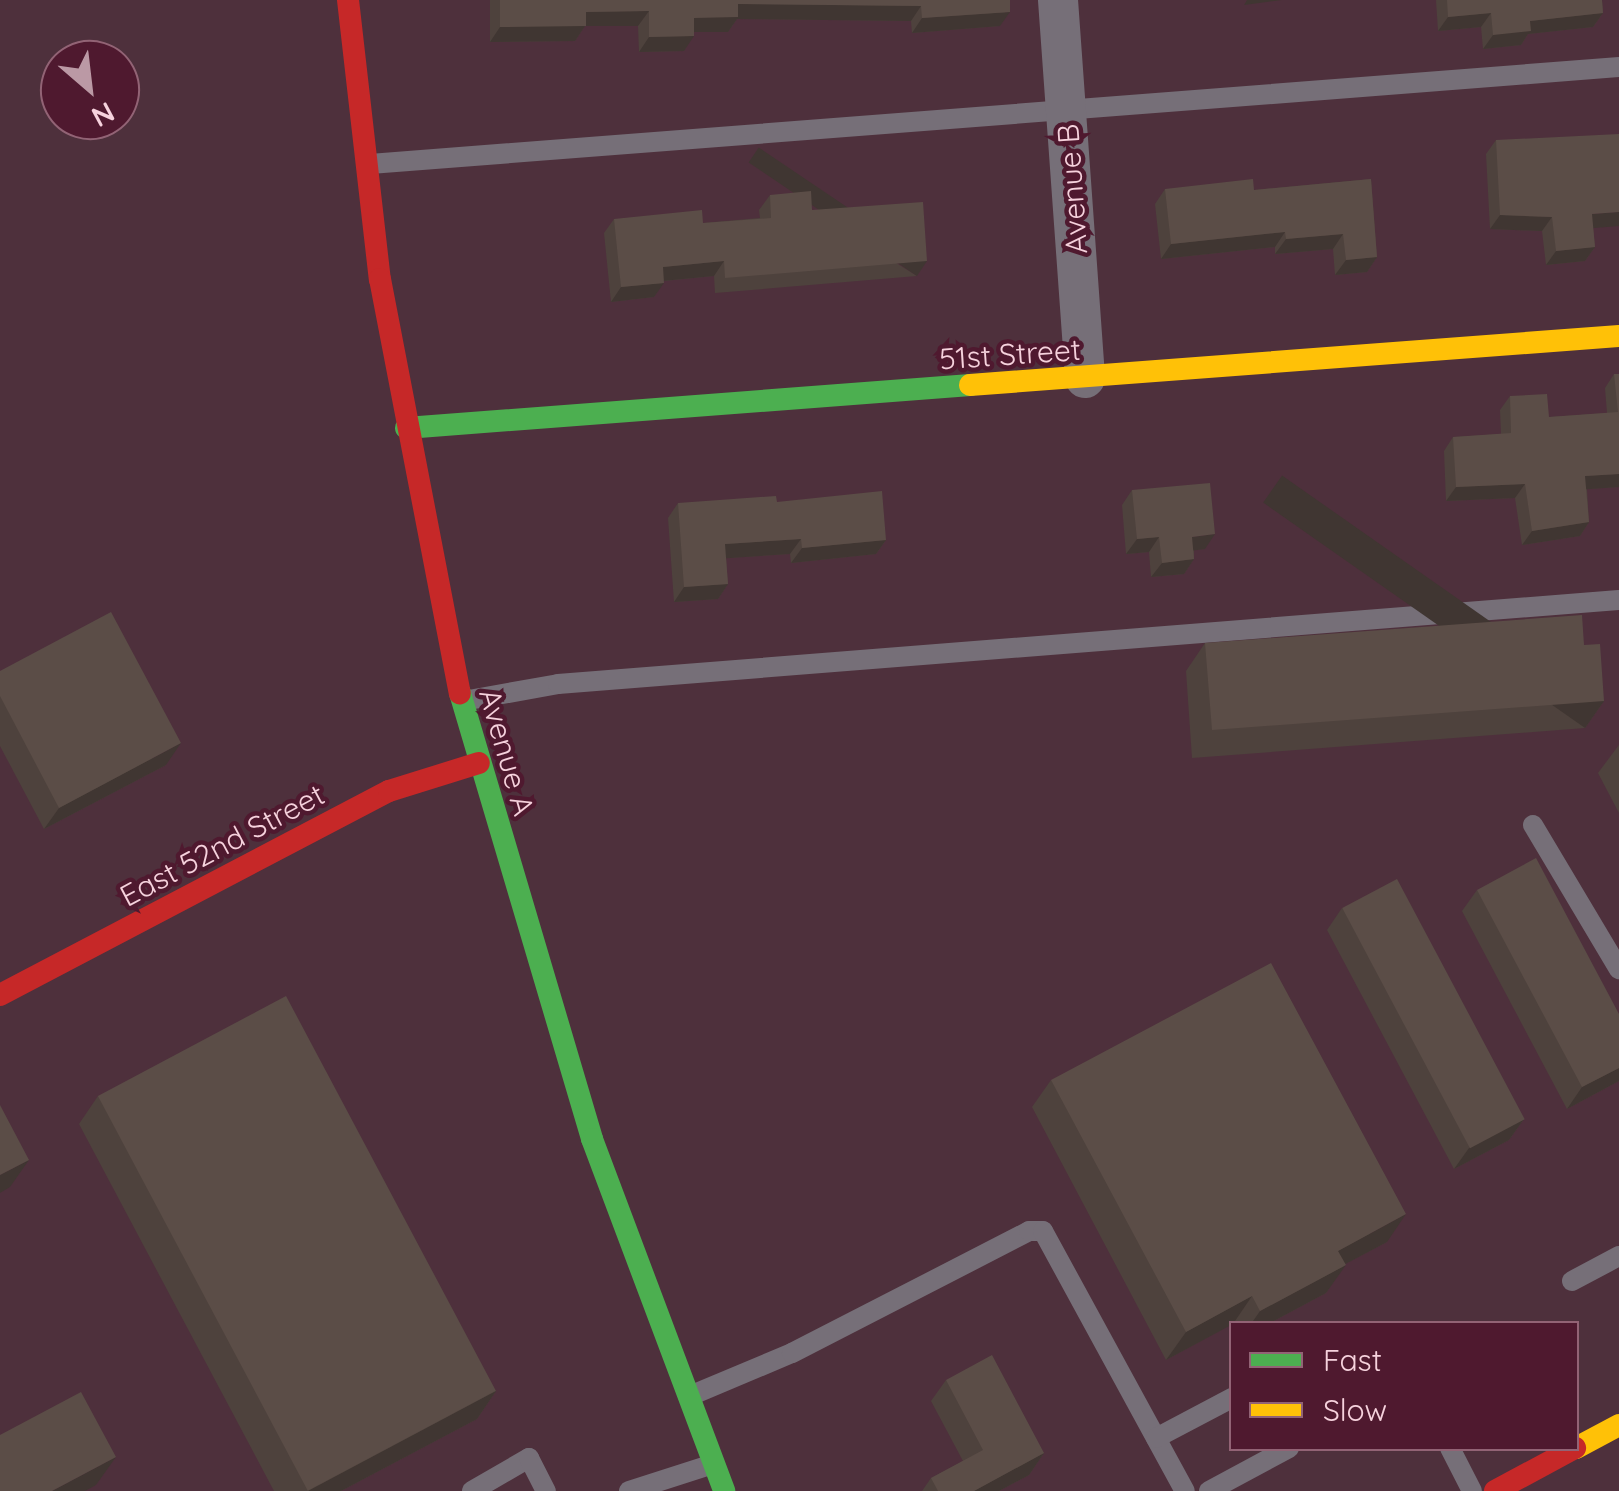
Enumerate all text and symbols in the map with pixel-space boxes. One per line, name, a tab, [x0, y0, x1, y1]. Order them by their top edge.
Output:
north arrow	[40, 40, 140, 140]
text: N	[86, 95, 121, 135]
street label: Avenue B	[1049, 123, 1095, 255]
street label: 51st Street	[938, 331, 1082, 377]
street label: Avenue A	[472, 684, 542, 820]
street label: East 52nd Street	[114, 776, 330, 914]
legend	[1229, 1321, 1579, 1451]
text: Fast	[1323, 1341, 1382, 1379]
text: Slow	[1323, 1391, 1387, 1429]

